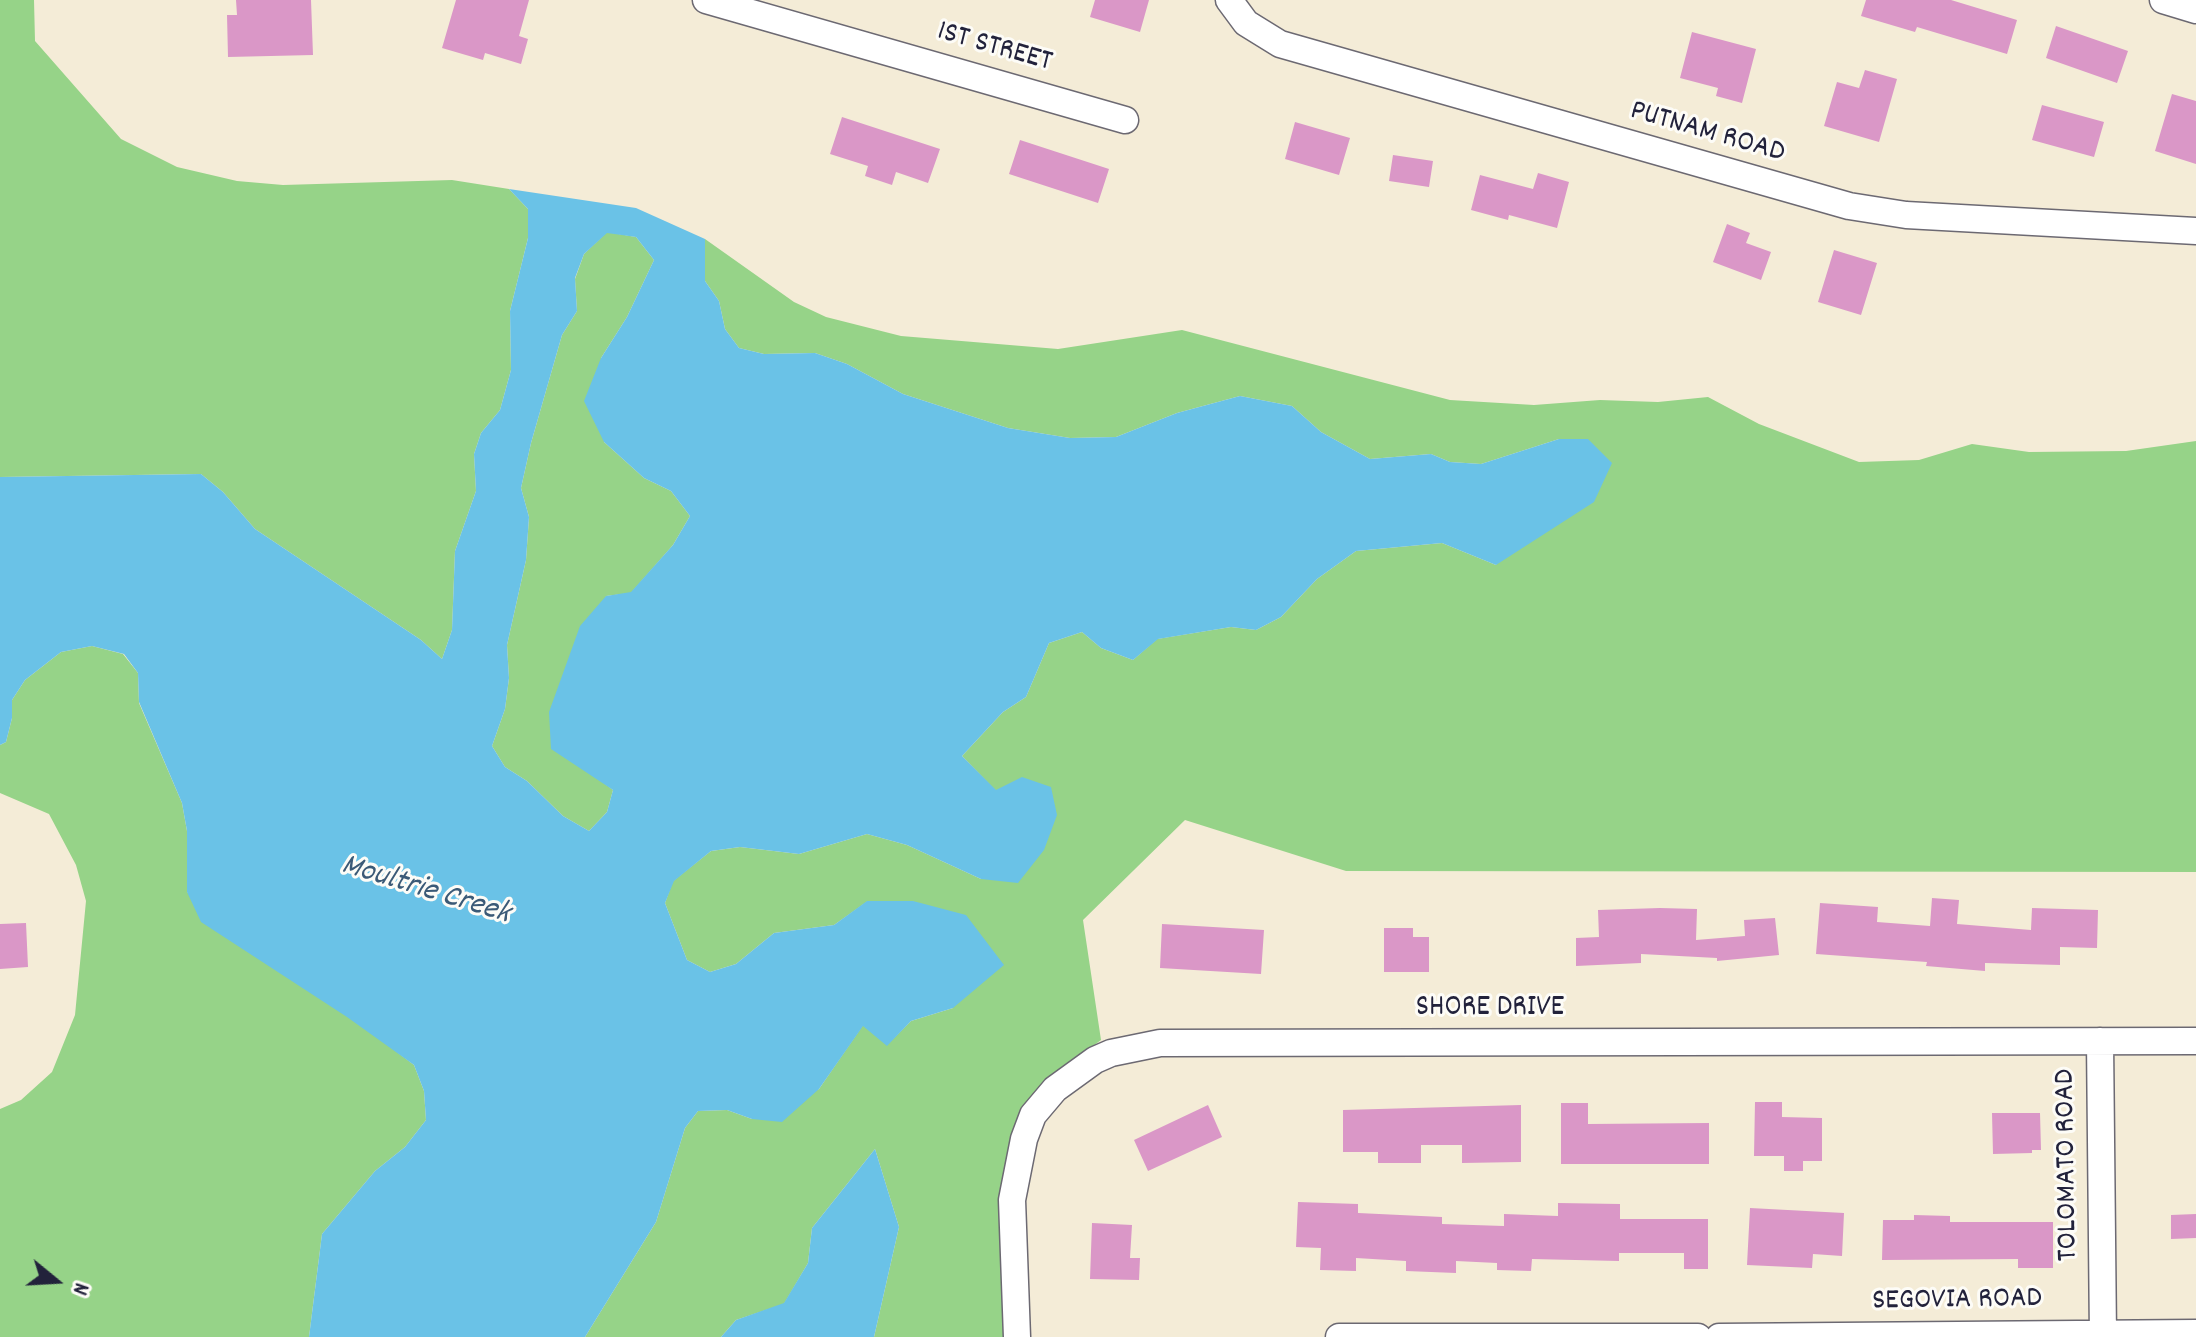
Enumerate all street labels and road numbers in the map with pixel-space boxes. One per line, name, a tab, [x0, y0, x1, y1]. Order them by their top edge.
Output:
street label: 1ST STREET	[932, 15, 1056, 83]
street label: PUTNAM ROAD	[1625, 95, 1789, 173]
street label: SHORE DRIVE	[1416, 992, 1564, 1028]
street label: TOLOMATO ROAD	[2049, 1068, 2089, 1262]
street label: SEGOVIA ROAD	[1872, 1283, 2042, 1321]

